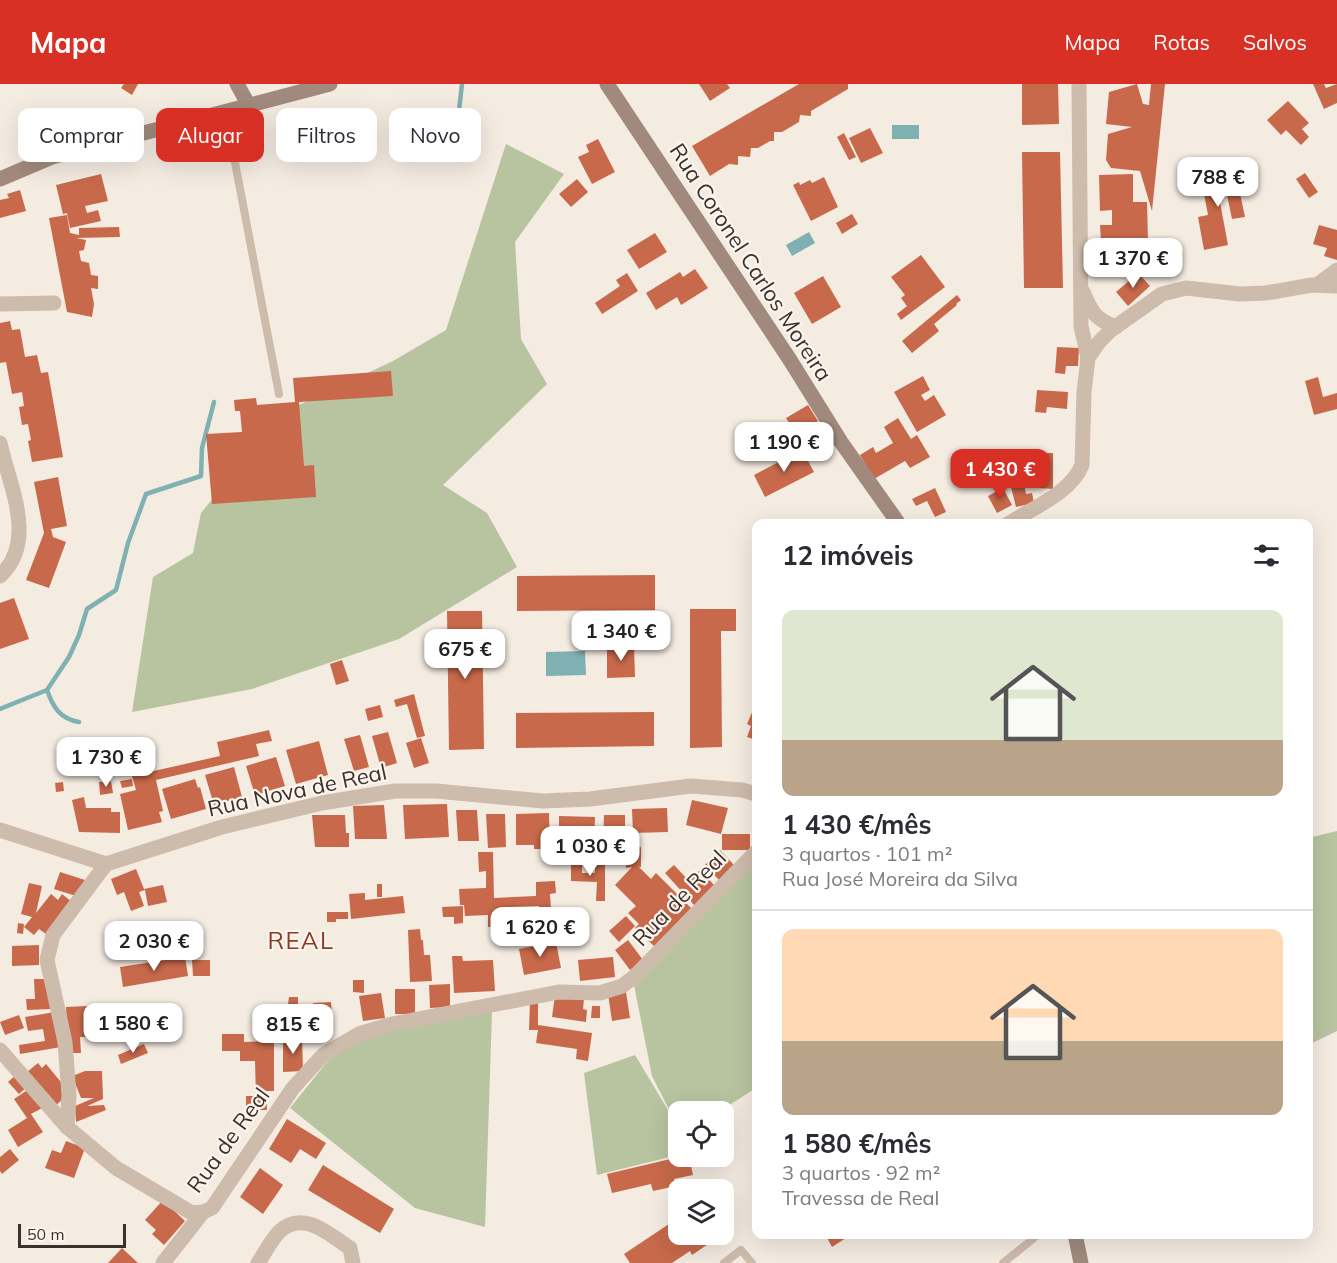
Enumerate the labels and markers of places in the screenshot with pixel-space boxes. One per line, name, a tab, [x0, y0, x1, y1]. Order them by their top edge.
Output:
pin: 788 €	[1176, 157, 1260, 208]
pin: 1 370 €	[1078, 238, 1188, 289]
pin: 1 190 €	[729, 422, 839, 473]
pin: 1 430 €	[945, 449, 1055, 500]
pin: 1 340 €	[566, 611, 676, 662]
pin: 675 €	[423, 629, 507, 680]
pin: 1 730 €	[51, 737, 161, 788]
pin: 1 030 €	[535, 826, 645, 877]
pin: 1 620 €	[485, 907, 595, 958]
pin: 2 030 €	[99, 921, 209, 972]
pin: 1 580 €	[78, 1003, 188, 1054]
pin: 815 €	[251, 1004, 335, 1055]

